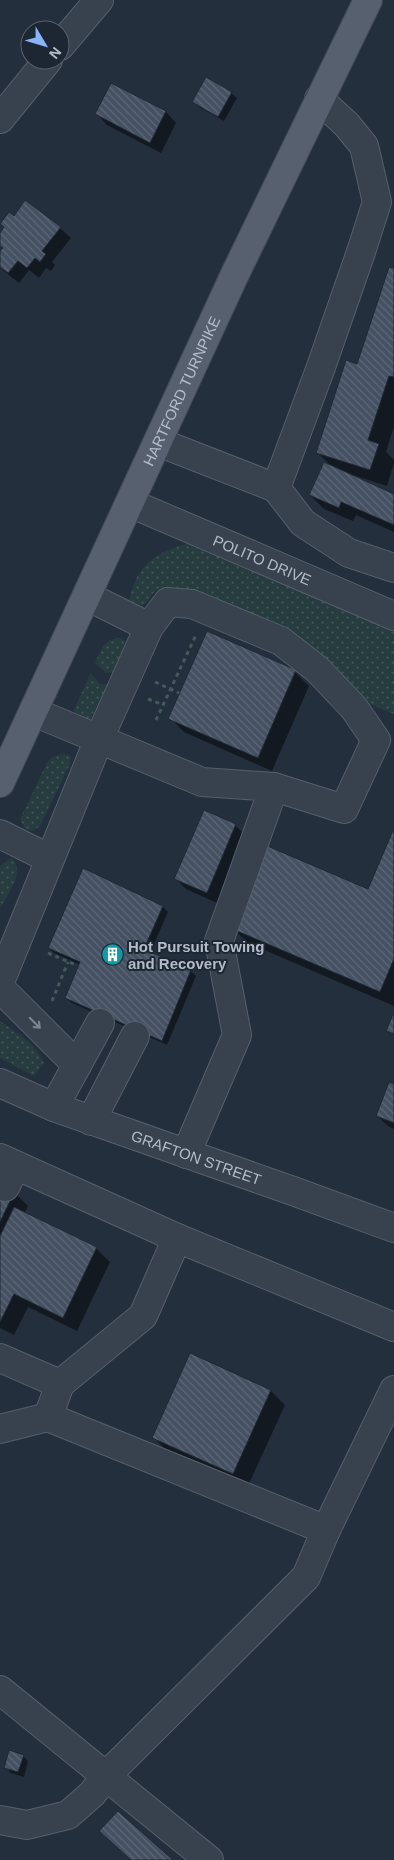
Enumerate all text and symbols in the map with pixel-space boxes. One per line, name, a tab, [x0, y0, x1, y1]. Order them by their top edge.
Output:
north arrow	[20, 20, 70, 70]
text: N	[46, 44, 65, 62]
street label: HARTFORD TURNPIKE	[139, 313, 223, 468]
street label: POLITO DRIVE	[211, 531, 314, 588]
place label: Hot Pursuit Towing and Recovery	[128, 938, 264, 972]
building icon: Hot Pursuit Towing and Recovery	[100, 943, 124, 967]
one-way arrow	[28, 1016, 40, 1028]
street label: GRAFTON STREET	[129, 1126, 264, 1188]

